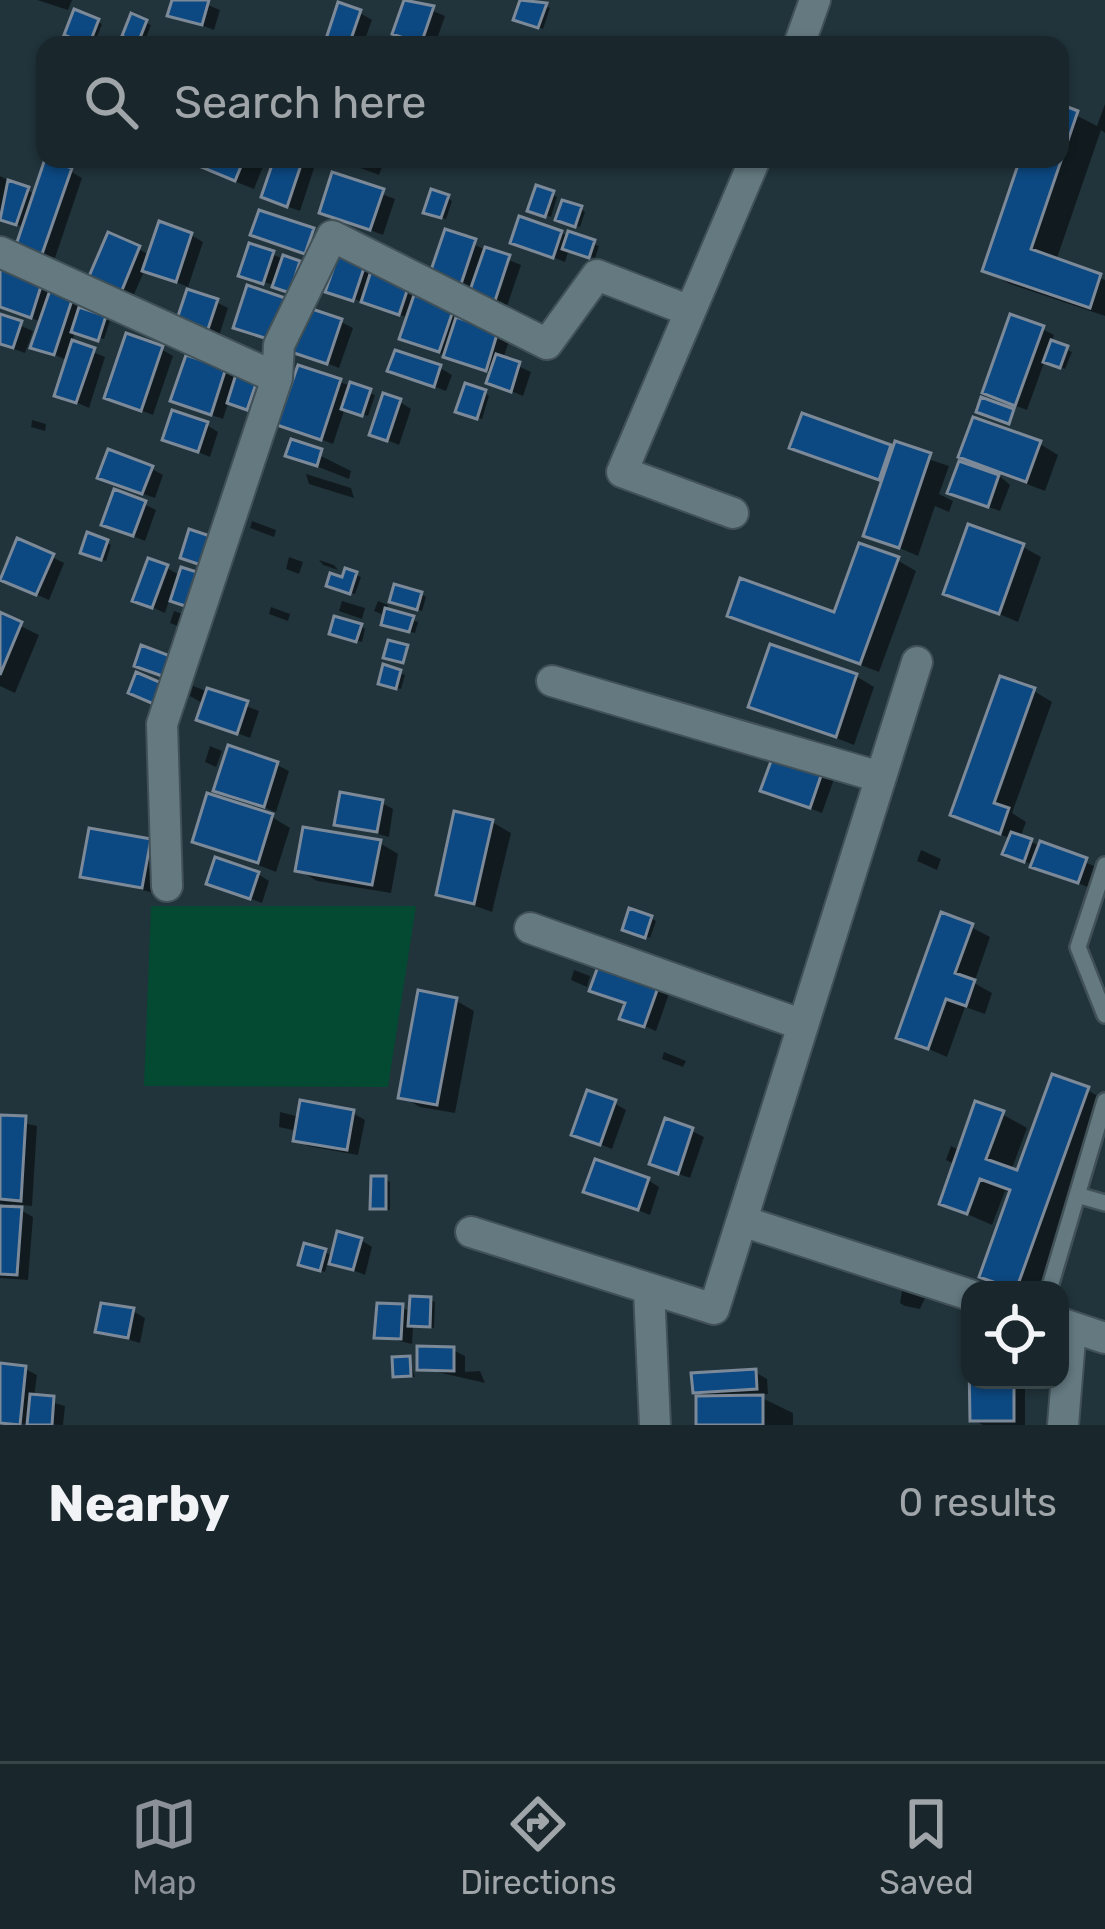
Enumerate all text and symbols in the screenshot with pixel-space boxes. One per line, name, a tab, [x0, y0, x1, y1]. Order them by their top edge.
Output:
search box	[36, 36, 1069, 168]
icon: search	[78, 69, 144, 135]
text: Search here	[174, 76, 426, 129]
map controls	[961, 1281, 1069, 1389]
button: locate	[961, 1281, 1069, 1389]
text: Nearby	[48, 1473, 230, 1534]
text: 0 results	[898, 1480, 1057, 1526]
tab: Map	[131, 1791, 197, 1902]
tab: Directions	[460, 1791, 617, 1902]
tab: Saved	[879, 1791, 974, 1902]

